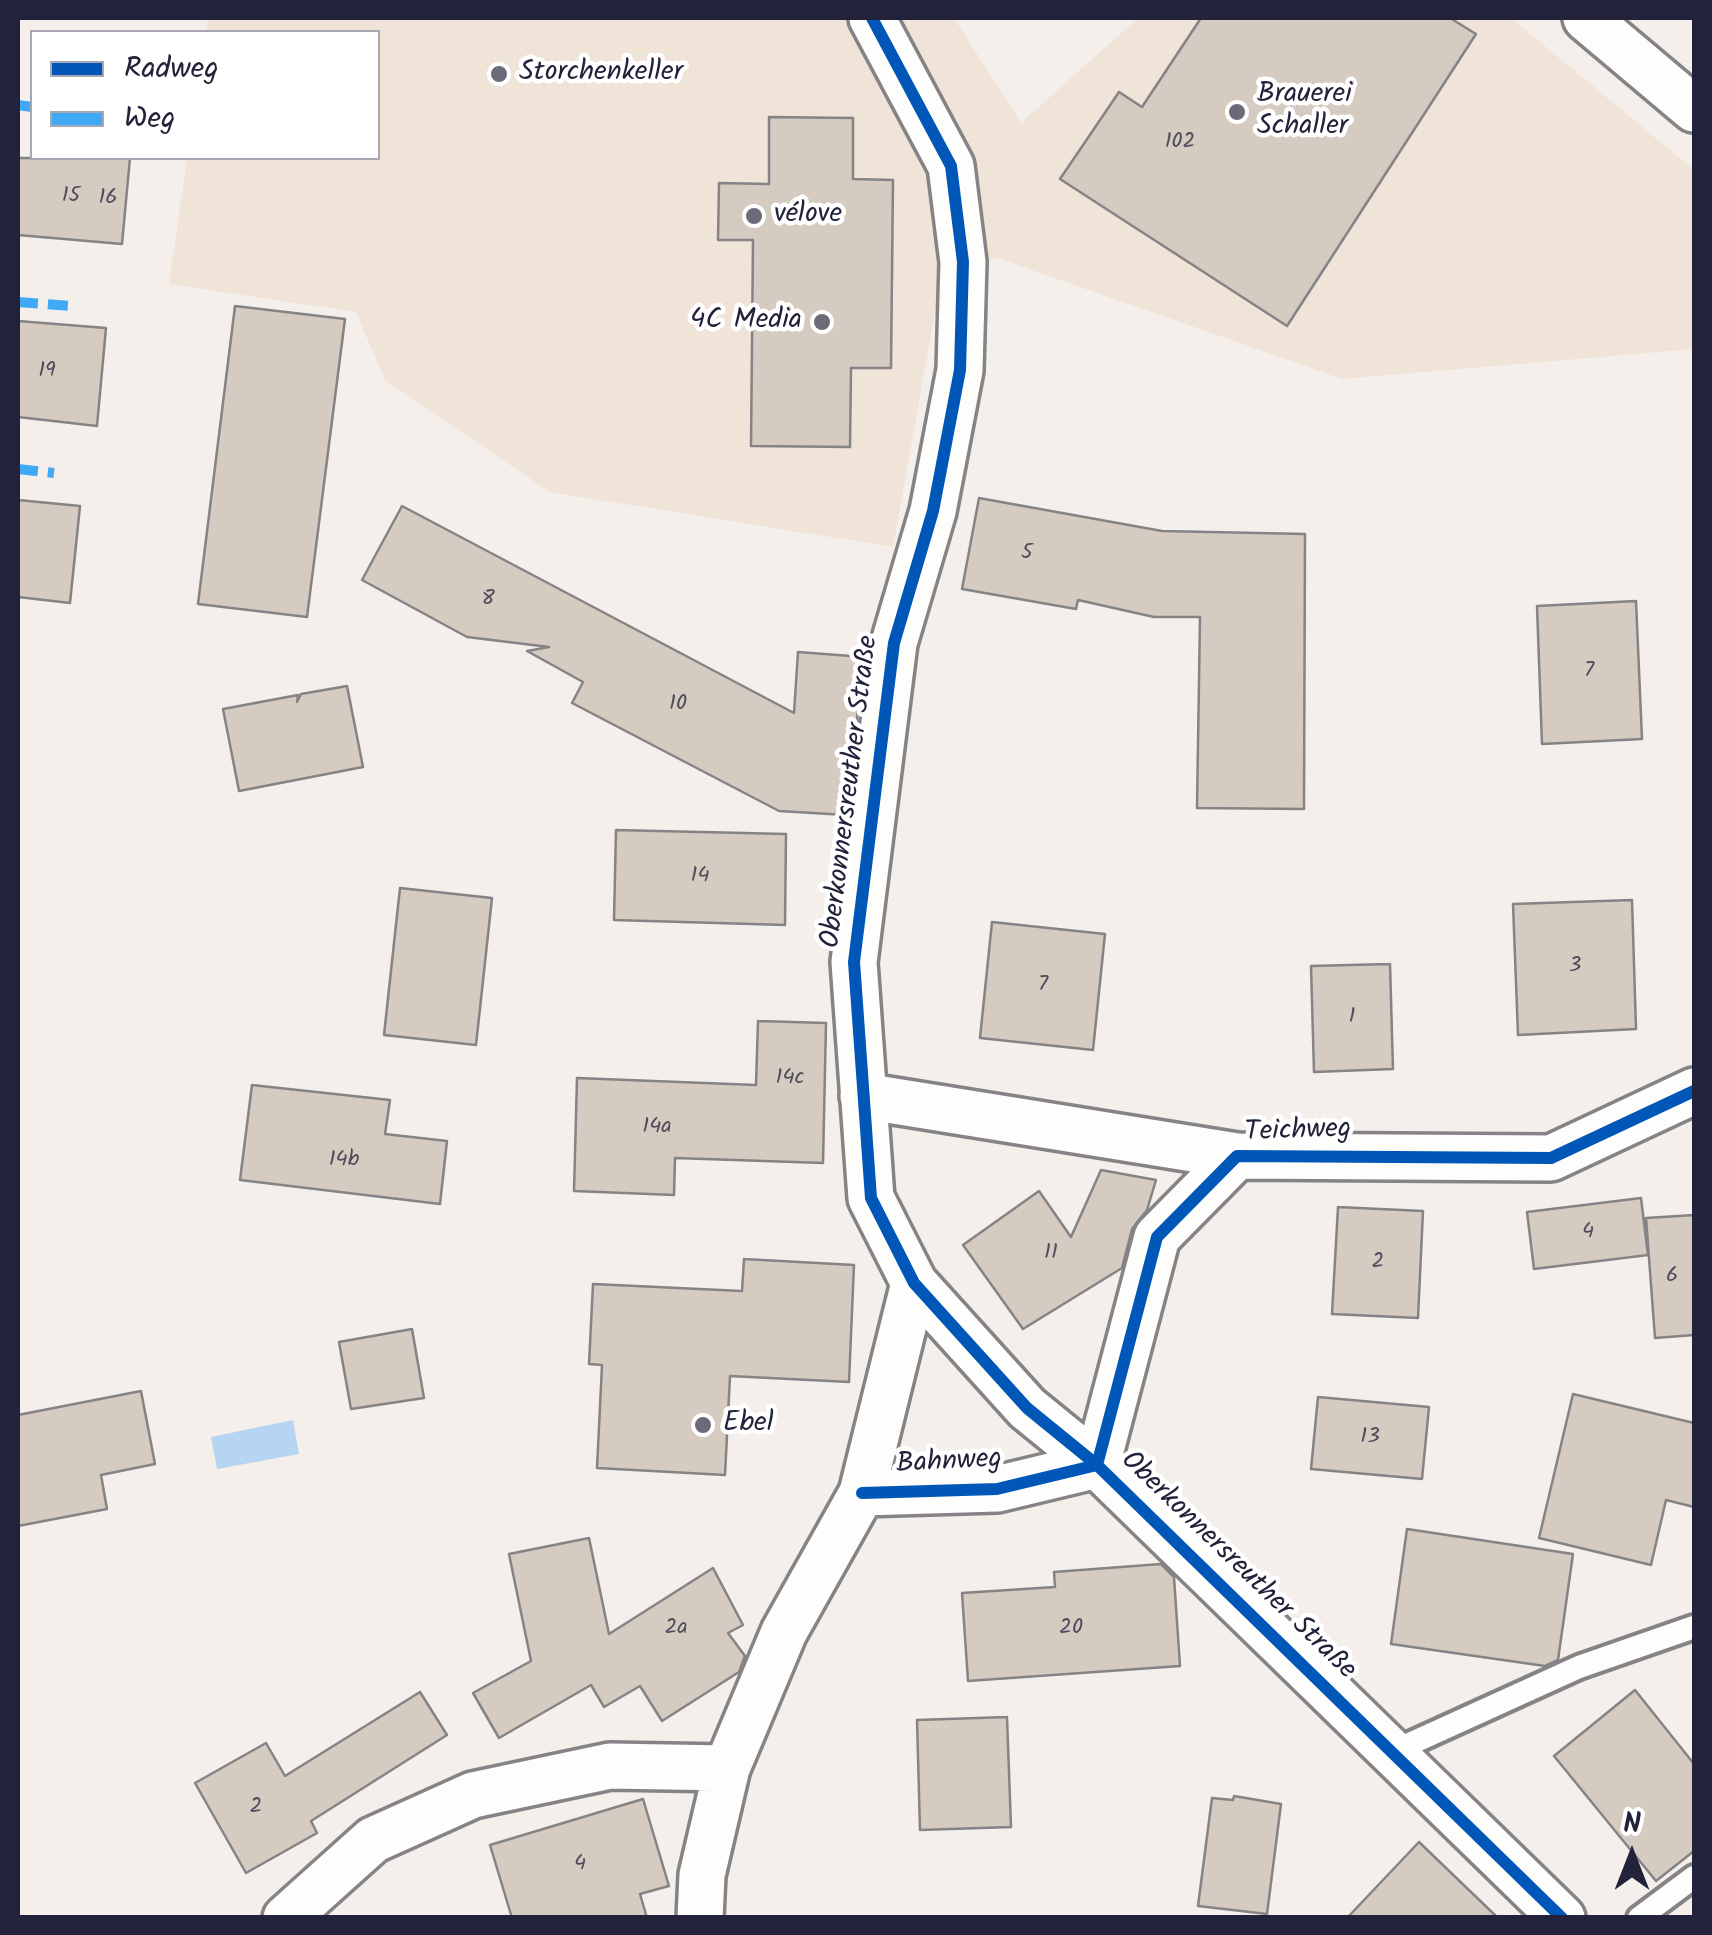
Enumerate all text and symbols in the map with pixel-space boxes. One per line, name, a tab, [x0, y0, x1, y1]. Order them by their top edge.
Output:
legend	[30, 30, 380, 160]
text: Radweg	[124, 45, 219, 93]
place label: Storchenkeller	[519, 57, 683, 91]
marker: Storchenkeller	[488, 63, 510, 85]
place label: Brauerei Schaller	[1257, 79, 1352, 145]
text: Weg	[124, 95, 175, 143]
marker: Brauerei Schaller	[1226, 101, 1248, 123]
house number: 102	[1165, 130, 1195, 156]
house number: 15	[62, 184, 80, 210]
house number: 16	[98, 186, 118, 212]
place label: vélove	[774, 199, 842, 233]
marker: vélove	[743, 205, 765, 227]
place label: 4C Media	[690, 305, 802, 339]
marker: 4C Media	[811, 311, 833, 333]
house number: 19	[38, 359, 56, 385]
house number: 5	[1021, 541, 1033, 567]
house number: 8	[481, 587, 495, 613]
street label: Oberkonnersreuther Straße	[816, 634, 888, 950]
house number: 7	[1584, 659, 1594, 685]
house number: 10	[669, 692, 687, 718]
house number: 14	[690, 864, 710, 890]
house number: 3	[1569, 954, 1581, 980]
house number: 7	[1038, 973, 1048, 999]
house number: 1	[1349, 1005, 1355, 1031]
house number: 14c	[776, 1066, 804, 1092]
street label: Teichweg	[1244, 1114, 1352, 1152]
house number: 14a	[642, 1115, 672, 1141]
house number: 14b	[329, 1148, 359, 1174]
house number: 4	[1582, 1220, 1594, 1246]
house number: 11	[1044, 1241, 1058, 1267]
house number: 2	[1372, 1250, 1384, 1276]
house number: 6	[1666, 1264, 1678, 1290]
place label: Ebel	[723, 1408, 774, 1442]
marker: Ebel	[692, 1414, 714, 1436]
house number: 13	[1360, 1425, 1380, 1451]
street label: Bahnweg	[895, 1444, 1003, 1484]
street label: Oberkonnersreuther Straße	[1112, 1446, 1362, 1688]
house number: 2a	[664, 1616, 688, 1642]
house number: 20	[1059, 1616, 1083, 1642]
house number: 2	[250, 1795, 262, 1821]
text: N	[1623, 1802, 1641, 1847]
north arrow	[1582, 1805, 1682, 1905]
house number: 4	[574, 1852, 586, 1878]

